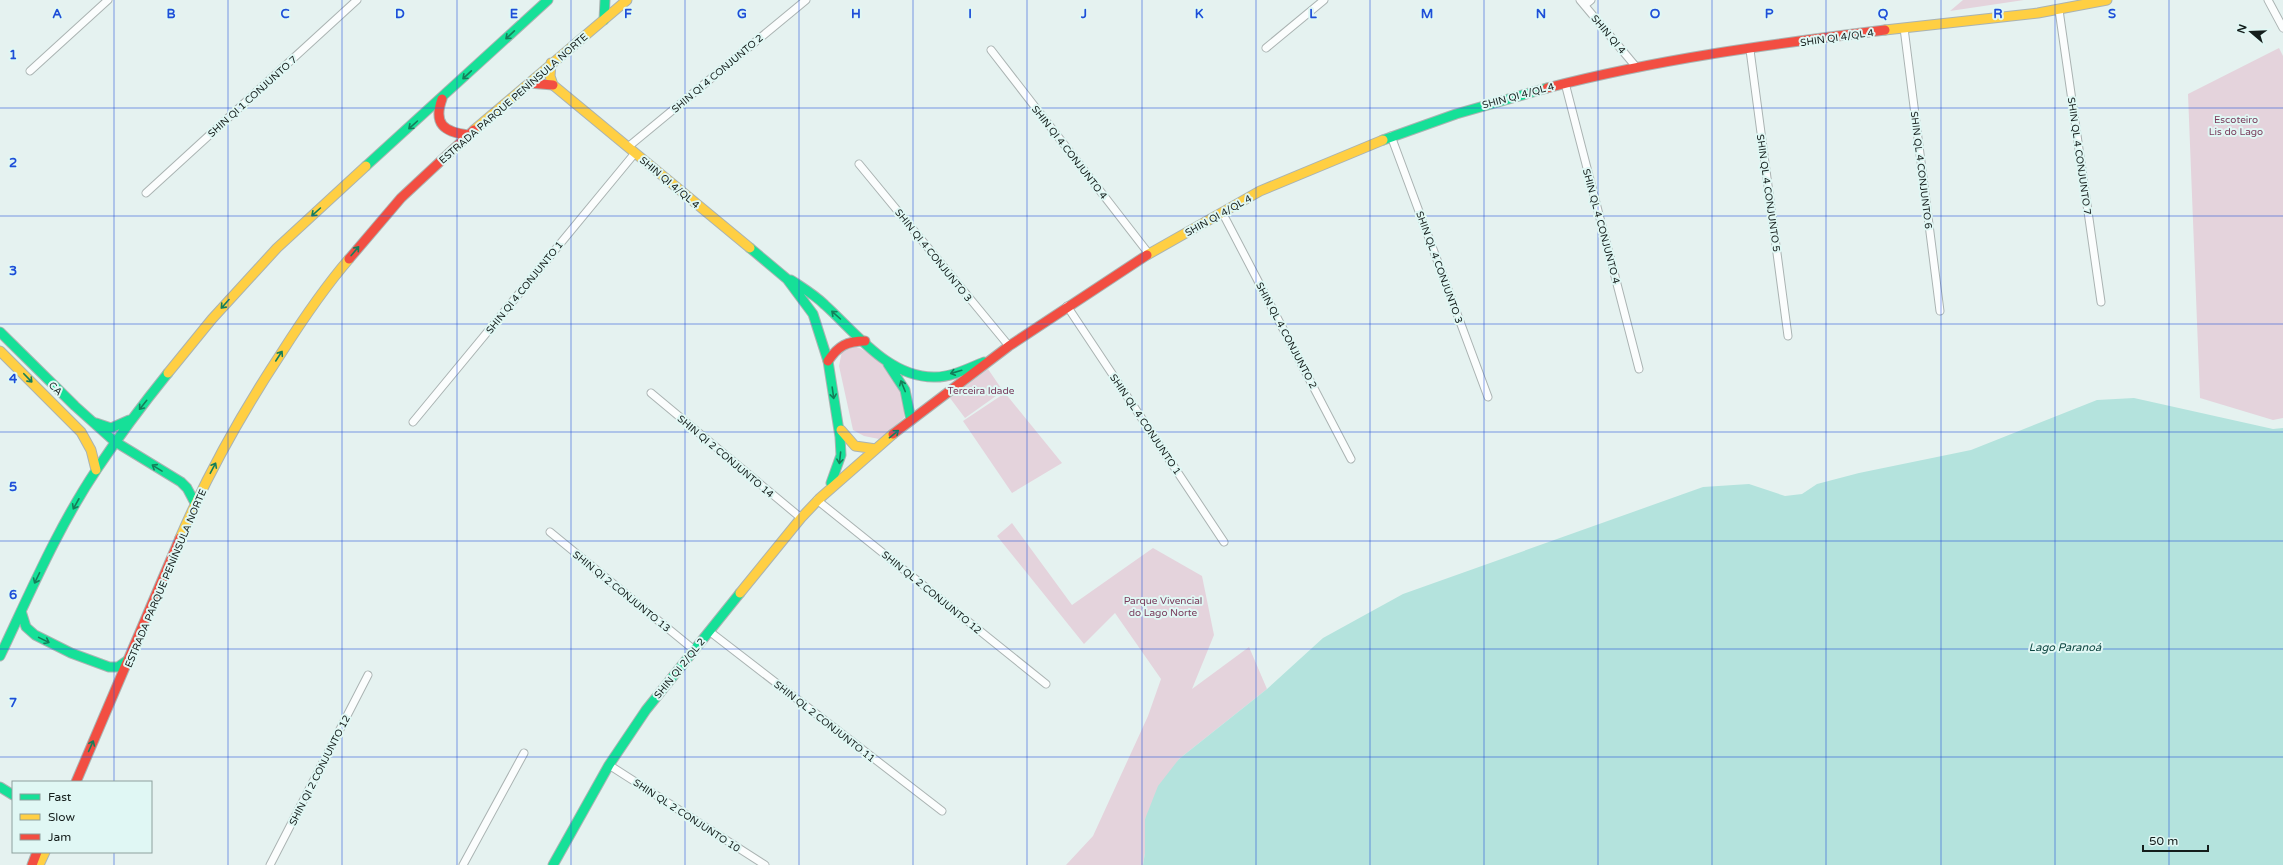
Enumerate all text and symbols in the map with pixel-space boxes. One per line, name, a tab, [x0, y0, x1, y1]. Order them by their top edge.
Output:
text: A	[52, 6, 62, 22]
text: B	[166, 6, 176, 22]
text: C	[280, 6, 290, 22]
text: D	[395, 6, 405, 22]
text: E	[510, 6, 518, 22]
text: F	[624, 6, 632, 22]
text: G	[737, 6, 747, 22]
text: H	[851, 6, 861, 22]
text: I	[968, 6, 972, 22]
text: J	[1080, 6, 1087, 22]
text: K	[1195, 6, 1204, 22]
text: L	[1309, 6, 1317, 22]
text: M	[1421, 6, 1433, 22]
text: N	[1536, 6, 1546, 22]
text: O	[1650, 6, 1661, 22]
text: P	[1765, 6, 1774, 22]
text: Q	[1878, 6, 1889, 22]
text: R	[1993, 6, 2003, 22]
text: S	[2108, 6, 2116, 22]
north arrow	[2231, 12, 2271, 52]
street label: SHIN QI 4	[1589, 13, 1628, 57]
text: N	[2234, 23, 2250, 35]
street label: SHIN QI 4/QL 4	[1800, 27, 1875, 49]
one-way arrow	[505, 30, 515, 40]
street label: ESTRADA PARQUE PENÍNSULA NORTE	[437, 31, 590, 167]
street label: SHIN QI 4 CONJUNTO 2	[669, 32, 766, 116]
text: 1	[9, 47, 17, 63]
street label: SHIN QI 1 CONJUNTO 7	[206, 54, 300, 140]
one-way arrow	[463, 70, 473, 79]
street label: SHIN QI 4/QL 4	[1481, 81, 1556, 111]
street label: SHIN QL 4 CONJUNTO 7	[2065, 97, 2093, 216]
street label: SHIN QI 4 CONJUNTO 4	[1029, 103, 1110, 202]
street label: SHIN QL 4 CONJUNTO 6	[1908, 111, 1934, 230]
park label: Escoteiro Lis do Lago	[2209, 114, 2263, 138]
one-way arrow	[408, 120, 418, 130]
street label: SHIN QL 4 CONJUNTO 5	[1754, 134, 1782, 253]
street label: SHIN QI 4/QL 4	[637, 154, 702, 211]
text: 2	[9, 155, 17, 171]
street label: SHIN QL 4 CONJUNTO 4	[1580, 167, 1622, 285]
street label: SHIN QI 4/QL 4	[1183, 193, 1254, 239]
one-way arrow	[311, 207, 321, 216]
street label: SHIN QI 4 CONJUNTO 3	[892, 207, 974, 304]
street label: SHIN QL 4 CONJUNTO 3	[1413, 210, 1465, 325]
street label: SHIN QI 4 CONJUNTO 1	[484, 239, 566, 336]
one-way arrow	[350, 245, 359, 256]
text: 3	[9, 263, 17, 279]
street label: SHIN QL 4 CONJUNTO 2	[1253, 280, 1319, 391]
one-way arrow	[221, 299, 230, 309]
one-way arrow	[831, 310, 841, 320]
one-way arrow	[275, 350, 283, 362]
one-way arrow	[950, 369, 963, 376]
text: 4	[9, 371, 18, 387]
street label: SHIN QL 4 CONJUNTO 1	[1107, 372, 1183, 477]
one-way arrow	[23, 373, 32, 383]
street label: CA	[46, 379, 65, 398]
one-way arrow	[899, 381, 906, 393]
park label: Terceira Idade	[948, 385, 1015, 397]
one-way arrow	[829, 386, 837, 399]
one-way arrow	[138, 399, 147, 410]
street label: SHIN QI 2 CONJUNTO 14	[675, 413, 776, 501]
one-way arrow	[888, 430, 899, 439]
one-way arrow	[836, 451, 843, 464]
one-way arrow	[210, 462, 218, 474]
one-way arrow	[151, 463, 163, 471]
text: 5	[9, 479, 17, 495]
street label: ESTRADA PARQUE PENÍNSULA NORTE	[123, 487, 209, 670]
one-way arrow	[72, 498, 80, 510]
street label: SHIN QI 2 CONJUNTO 13	[570, 549, 673, 635]
street label: SHIN QL 2 CONJUNTO 12	[879, 549, 984, 637]
one-way arrow	[33, 571, 40, 583]
text: 6	[9, 587, 17, 603]
park label: Parque Vivencial do Lago Norte	[1124, 595, 1202, 619]
street label: SHIN QI 2/QL 2	[652, 636, 708, 701]
one-way arrow	[38, 637, 50, 644]
water label: Lago Paranoá	[2029, 641, 2102, 654]
street label: SHIN QL 2 CONJUNTO 11	[771, 679, 877, 765]
text: 7	[9, 695, 17, 711]
street label: SHIN QI 2 CONJUNTO 12	[287, 713, 353, 828]
one-way arrow	[88, 741, 96, 753]
street label: SHIN QL 2 CONJUNTO 10	[631, 777, 742, 855]
legend	[12, 781, 152, 853]
text: Fast	[48, 790, 72, 804]
text: Slow	[48, 810, 75, 824]
scale bar	[2143, 827, 2208, 853]
text: Jam	[48, 830, 71, 844]
text: 50 m	[2149, 834, 2178, 848]

